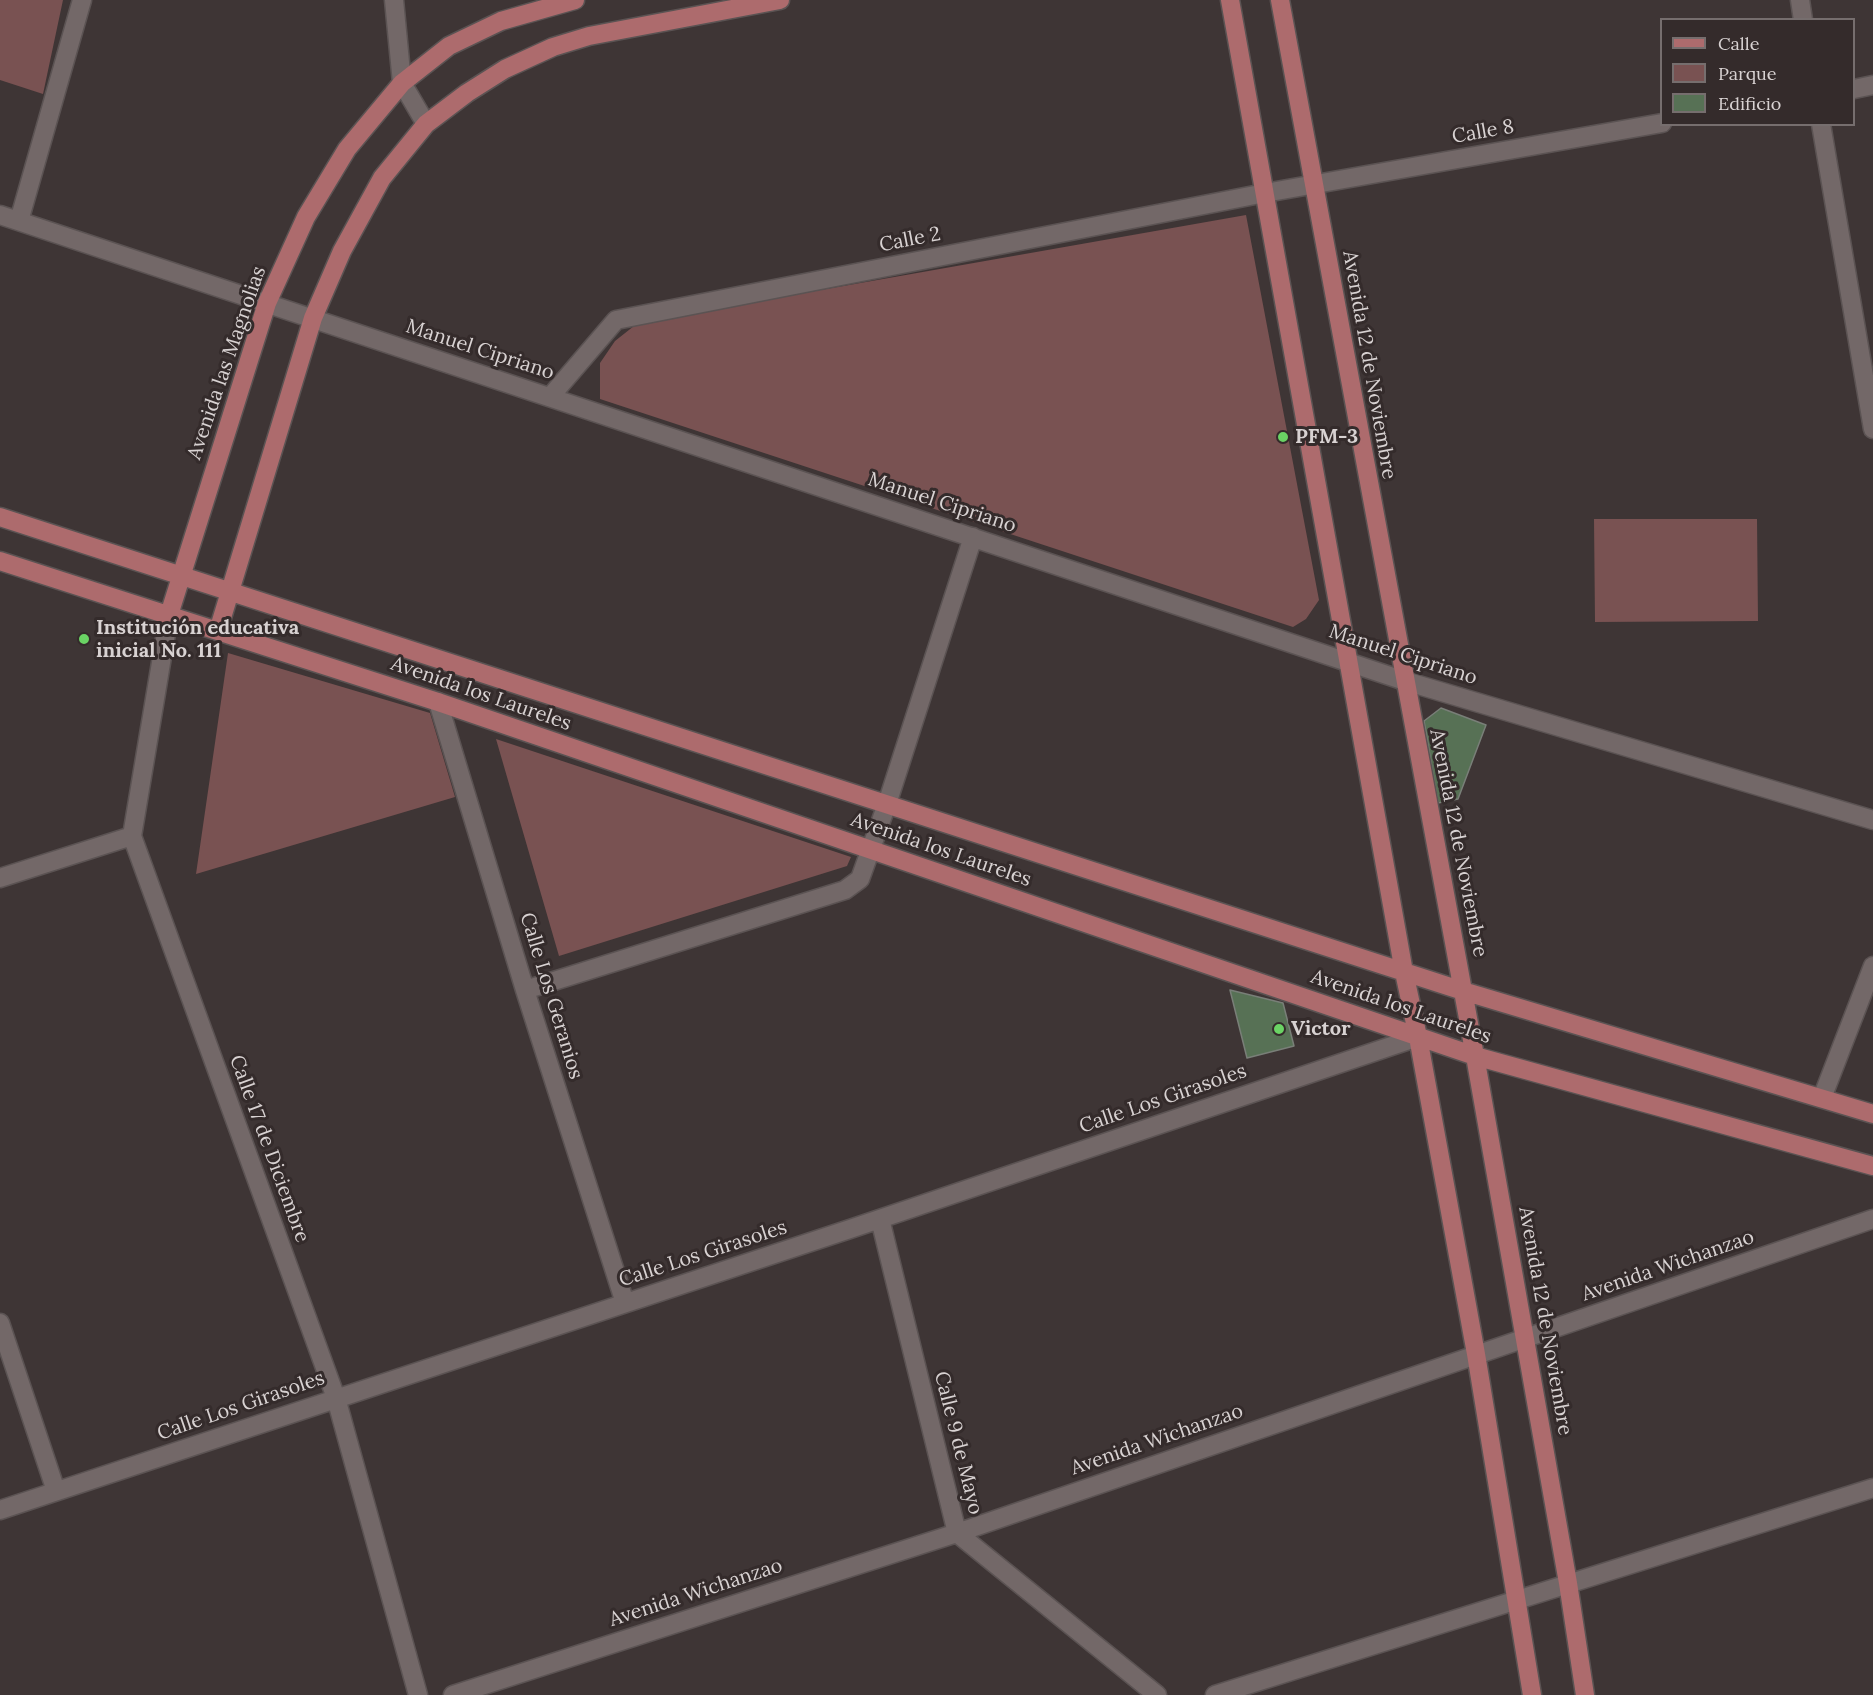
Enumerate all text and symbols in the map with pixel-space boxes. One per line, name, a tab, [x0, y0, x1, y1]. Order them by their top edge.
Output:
legend	[1660, 18, 1855, 126]
text: Calle	[1718, 32, 1759, 55]
text: Parque	[1718, 62, 1777, 85]
text: Edificio	[1718, 92, 1781, 115]
street label: Calle 8	[1450, 115, 1516, 149]
street label: Calle 2	[877, 222, 943, 258]
street label: Avenida 12 de Noviembre	[1337, 249, 1401, 481]
street label: Avenida las Magnolias	[183, 263, 271, 463]
street label: Manuel Cipriano	[403, 315, 557, 385]
place label: PFM-3	[1295, 425, 1358, 449]
marker: PFM-3	[1276, 430, 1290, 444]
street label: Manuel Cipriano	[865, 468, 1019, 538]
place label: Institución educativa inicial No. 111	[96, 616, 299, 663]
street label: Manuel Cipriano	[1326, 620, 1480, 690]
marker: Institución educativa inicial No. 111	[77, 632, 91, 646]
street label: Avenida los Laureles	[388, 652, 574, 736]
street label: Avenida 12 de Noviembre	[1424, 727, 1492, 959]
street label: Avenida los Laureles	[848, 808, 1034, 892]
street label: Calle Los Geranios	[514, 910, 588, 1082]
street label: Avenida los Laureles	[1308, 965, 1494, 1049]
place label: Victor	[1291, 1017, 1351, 1041]
marker: Victor	[1272, 1022, 1286, 1036]
street label: Calle 17 de Diciembre	[224, 1052, 314, 1246]
street label: Calle Los Girasoles	[1076, 1059, 1250, 1139]
street label: Avenida 12 de Noviembre	[1513, 1205, 1577, 1437]
street label: Calle Los Girasoles	[616, 1216, 790, 1292]
street label: Avenida Wichanzao	[1579, 1225, 1757, 1307]
street label: Calle Los Girasoles	[154, 1366, 328, 1446]
street label: Calle 9 de Mayo	[929, 1369, 987, 1517]
street label: Avenida Wichanzao	[1068, 1399, 1246, 1481]
street label: Avenida Wichanzao	[606, 1554, 786, 1632]

